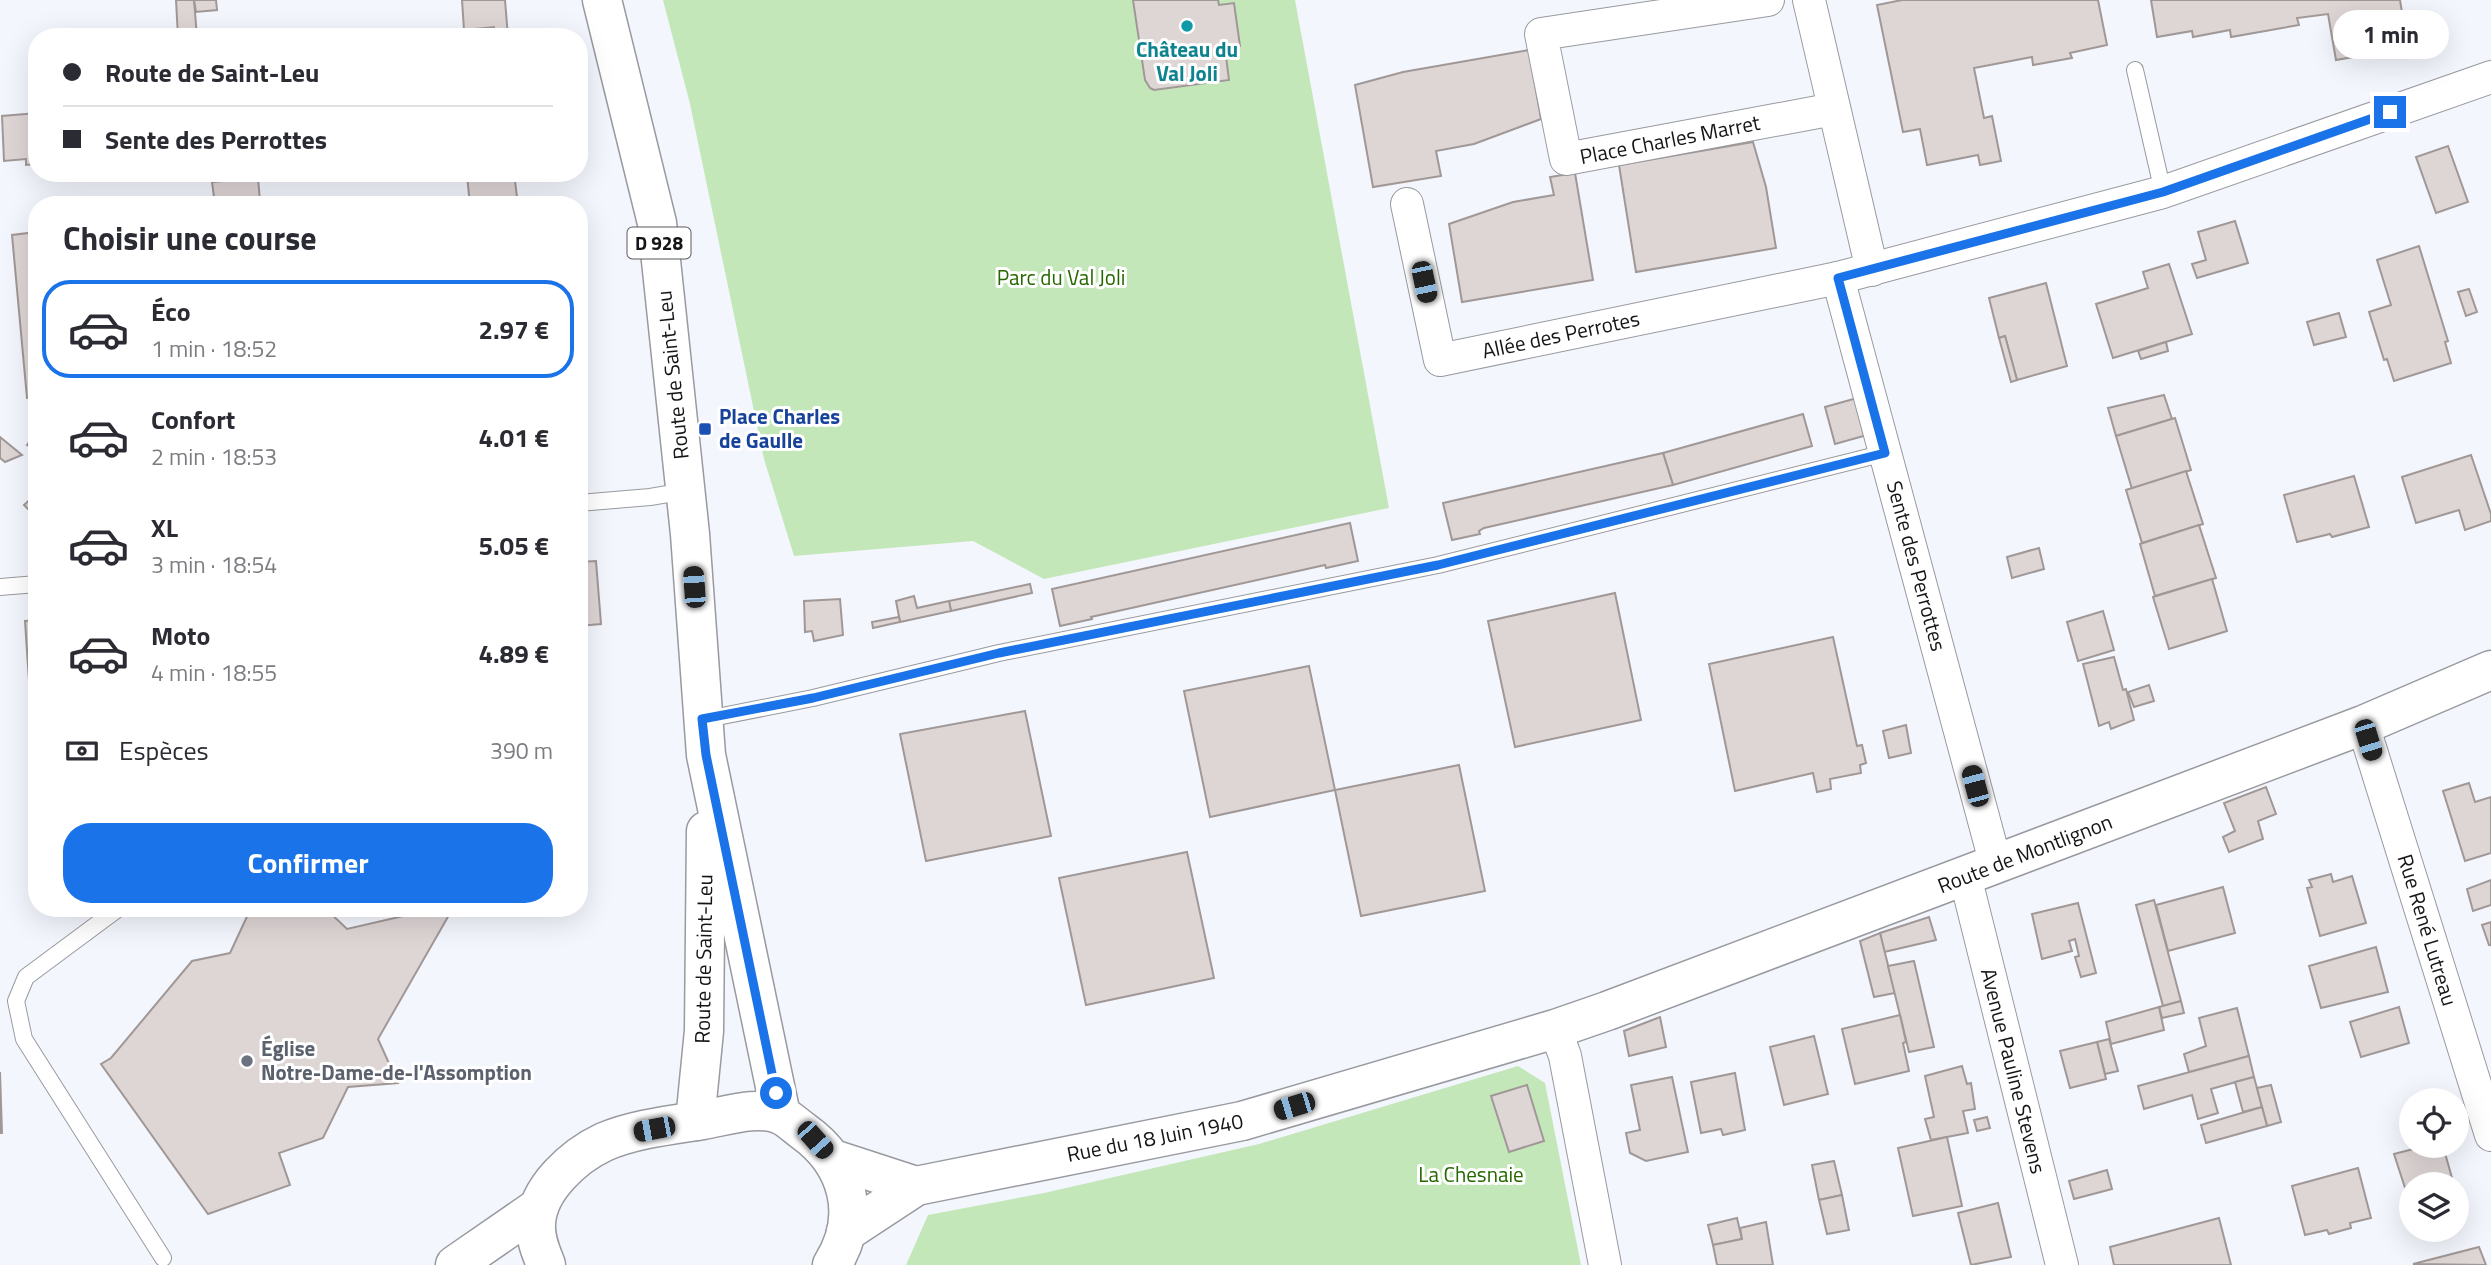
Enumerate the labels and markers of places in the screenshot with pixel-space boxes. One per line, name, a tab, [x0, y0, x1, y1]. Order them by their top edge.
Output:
marker: Château du Val Joli	[1179, 18, 1195, 34]
place label: Château du Val Joli	[1136, 33, 1238, 89]
place label: Place Charles de Gaulle	[719, 400, 840, 456]
marker: Place Charles de Gaulle	[697, 421, 713, 437]
place label: Église Notre-Dame-de-l'Assomption	[261, 1032, 532, 1088]
marker: Église Notre-Dame-de-l'Assomption	[239, 1053, 255, 1069]

